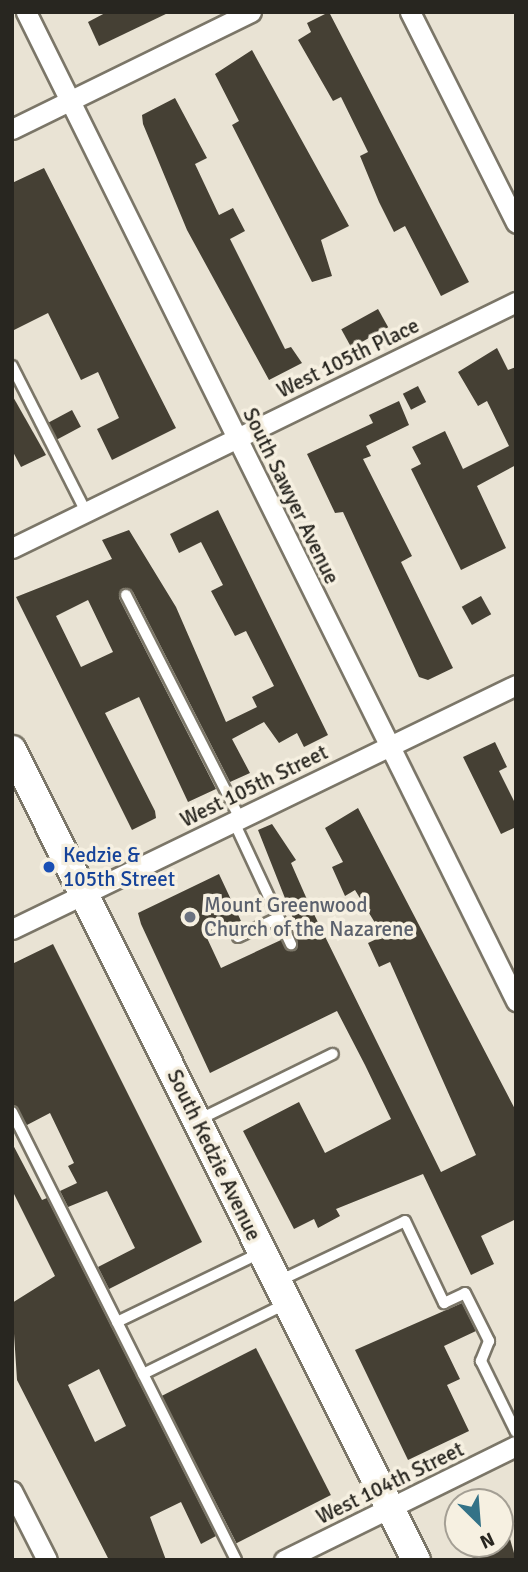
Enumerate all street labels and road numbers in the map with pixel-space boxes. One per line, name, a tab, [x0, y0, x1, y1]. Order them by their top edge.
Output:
street label: West 105th Place	[273, 313, 423, 403]
street label: South Sawyer Avenue	[237, 404, 345, 588]
street label: West 105th Street	[176, 739, 332, 833]
street label: South Kedzie Avenue	[162, 1065, 266, 1245]
street label: West 104th Street	[312, 1436, 468, 1530]

